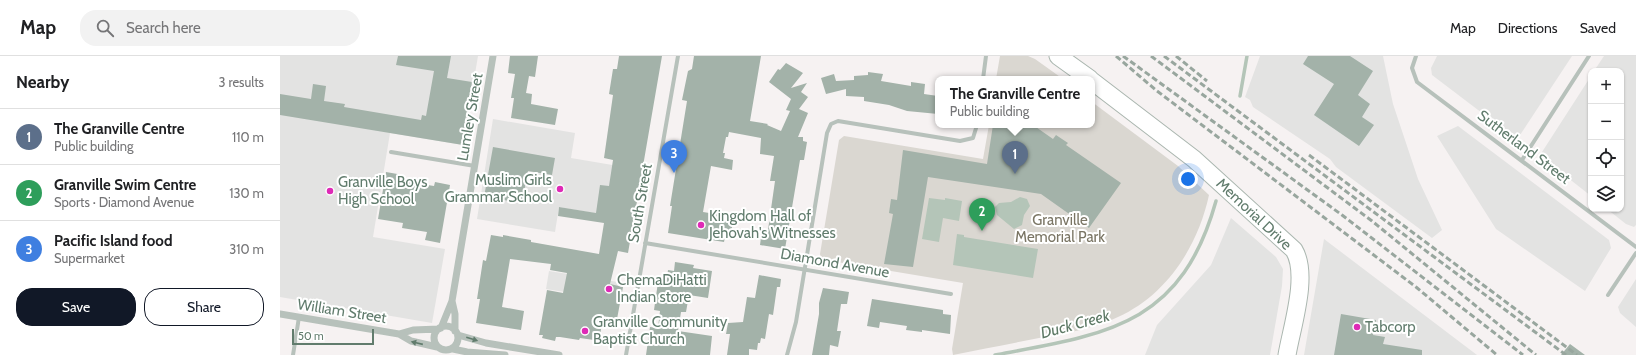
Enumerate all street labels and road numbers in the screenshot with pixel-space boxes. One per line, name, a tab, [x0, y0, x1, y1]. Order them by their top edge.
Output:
street label: Lumley Street	[453, 72, 487, 162]
street label: Sutherland Street	[1474, 106, 1574, 188]
street label: South Street	[624, 162, 656, 244]
street label: Memorial Drive	[1212, 174, 1296, 254]
street label: Diamond Avenue	[779, 245, 891, 281]
street label: William Street	[296, 295, 388, 327]

